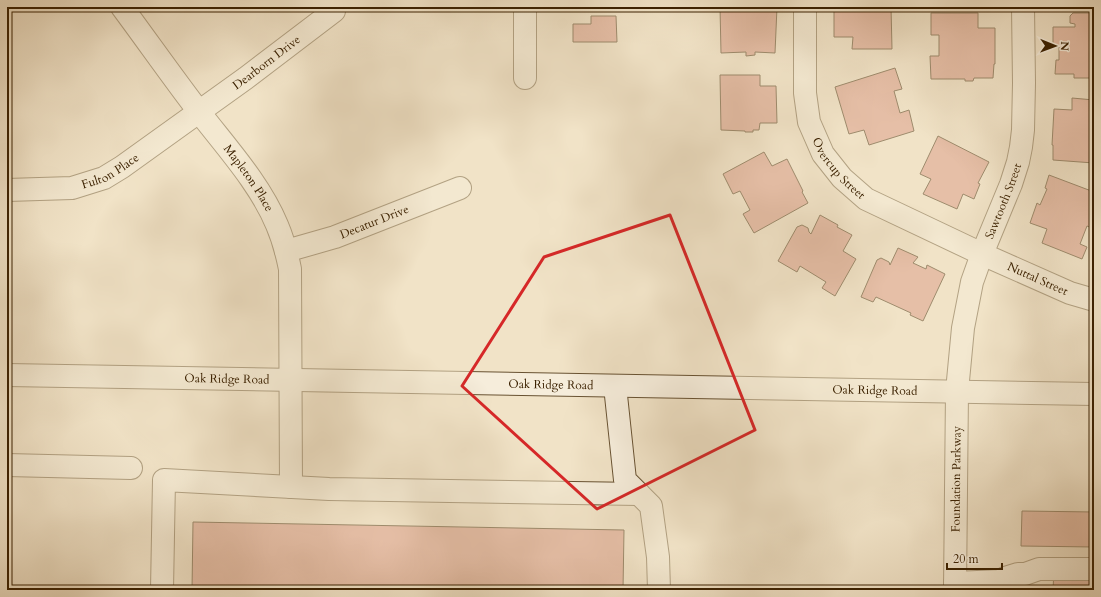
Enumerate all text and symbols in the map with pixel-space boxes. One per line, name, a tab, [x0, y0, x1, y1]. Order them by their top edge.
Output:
north arrow	[1035, 26, 1075, 66]
street label: Dearborn Drive	[229, 31, 304, 93]
text: N	[1057, 41, 1072, 52]
street label: Overcup Street	[809, 135, 869, 203]
street label: Mapleton Place	[220, 141, 277, 214]
street label: Fulton Place	[80, 149, 142, 193]
street label: Sawtooth Street	[981, 161, 1025, 241]
street label: Decatur Drive	[337, 201, 411, 242]
street label: Nuttal Street	[1005, 258, 1071, 299]
street label: Oak Ridge Road	[184, 370, 270, 388]
street label: Oak Ridge Road	[508, 376, 594, 393]
street label: Oak Ridge Road	[832, 381, 918, 399]
street label: Foundation Parkway	[948, 425, 965, 532]
scale bar	[947, 545, 1002, 571]
text: 20 m	[953, 551, 980, 567]

